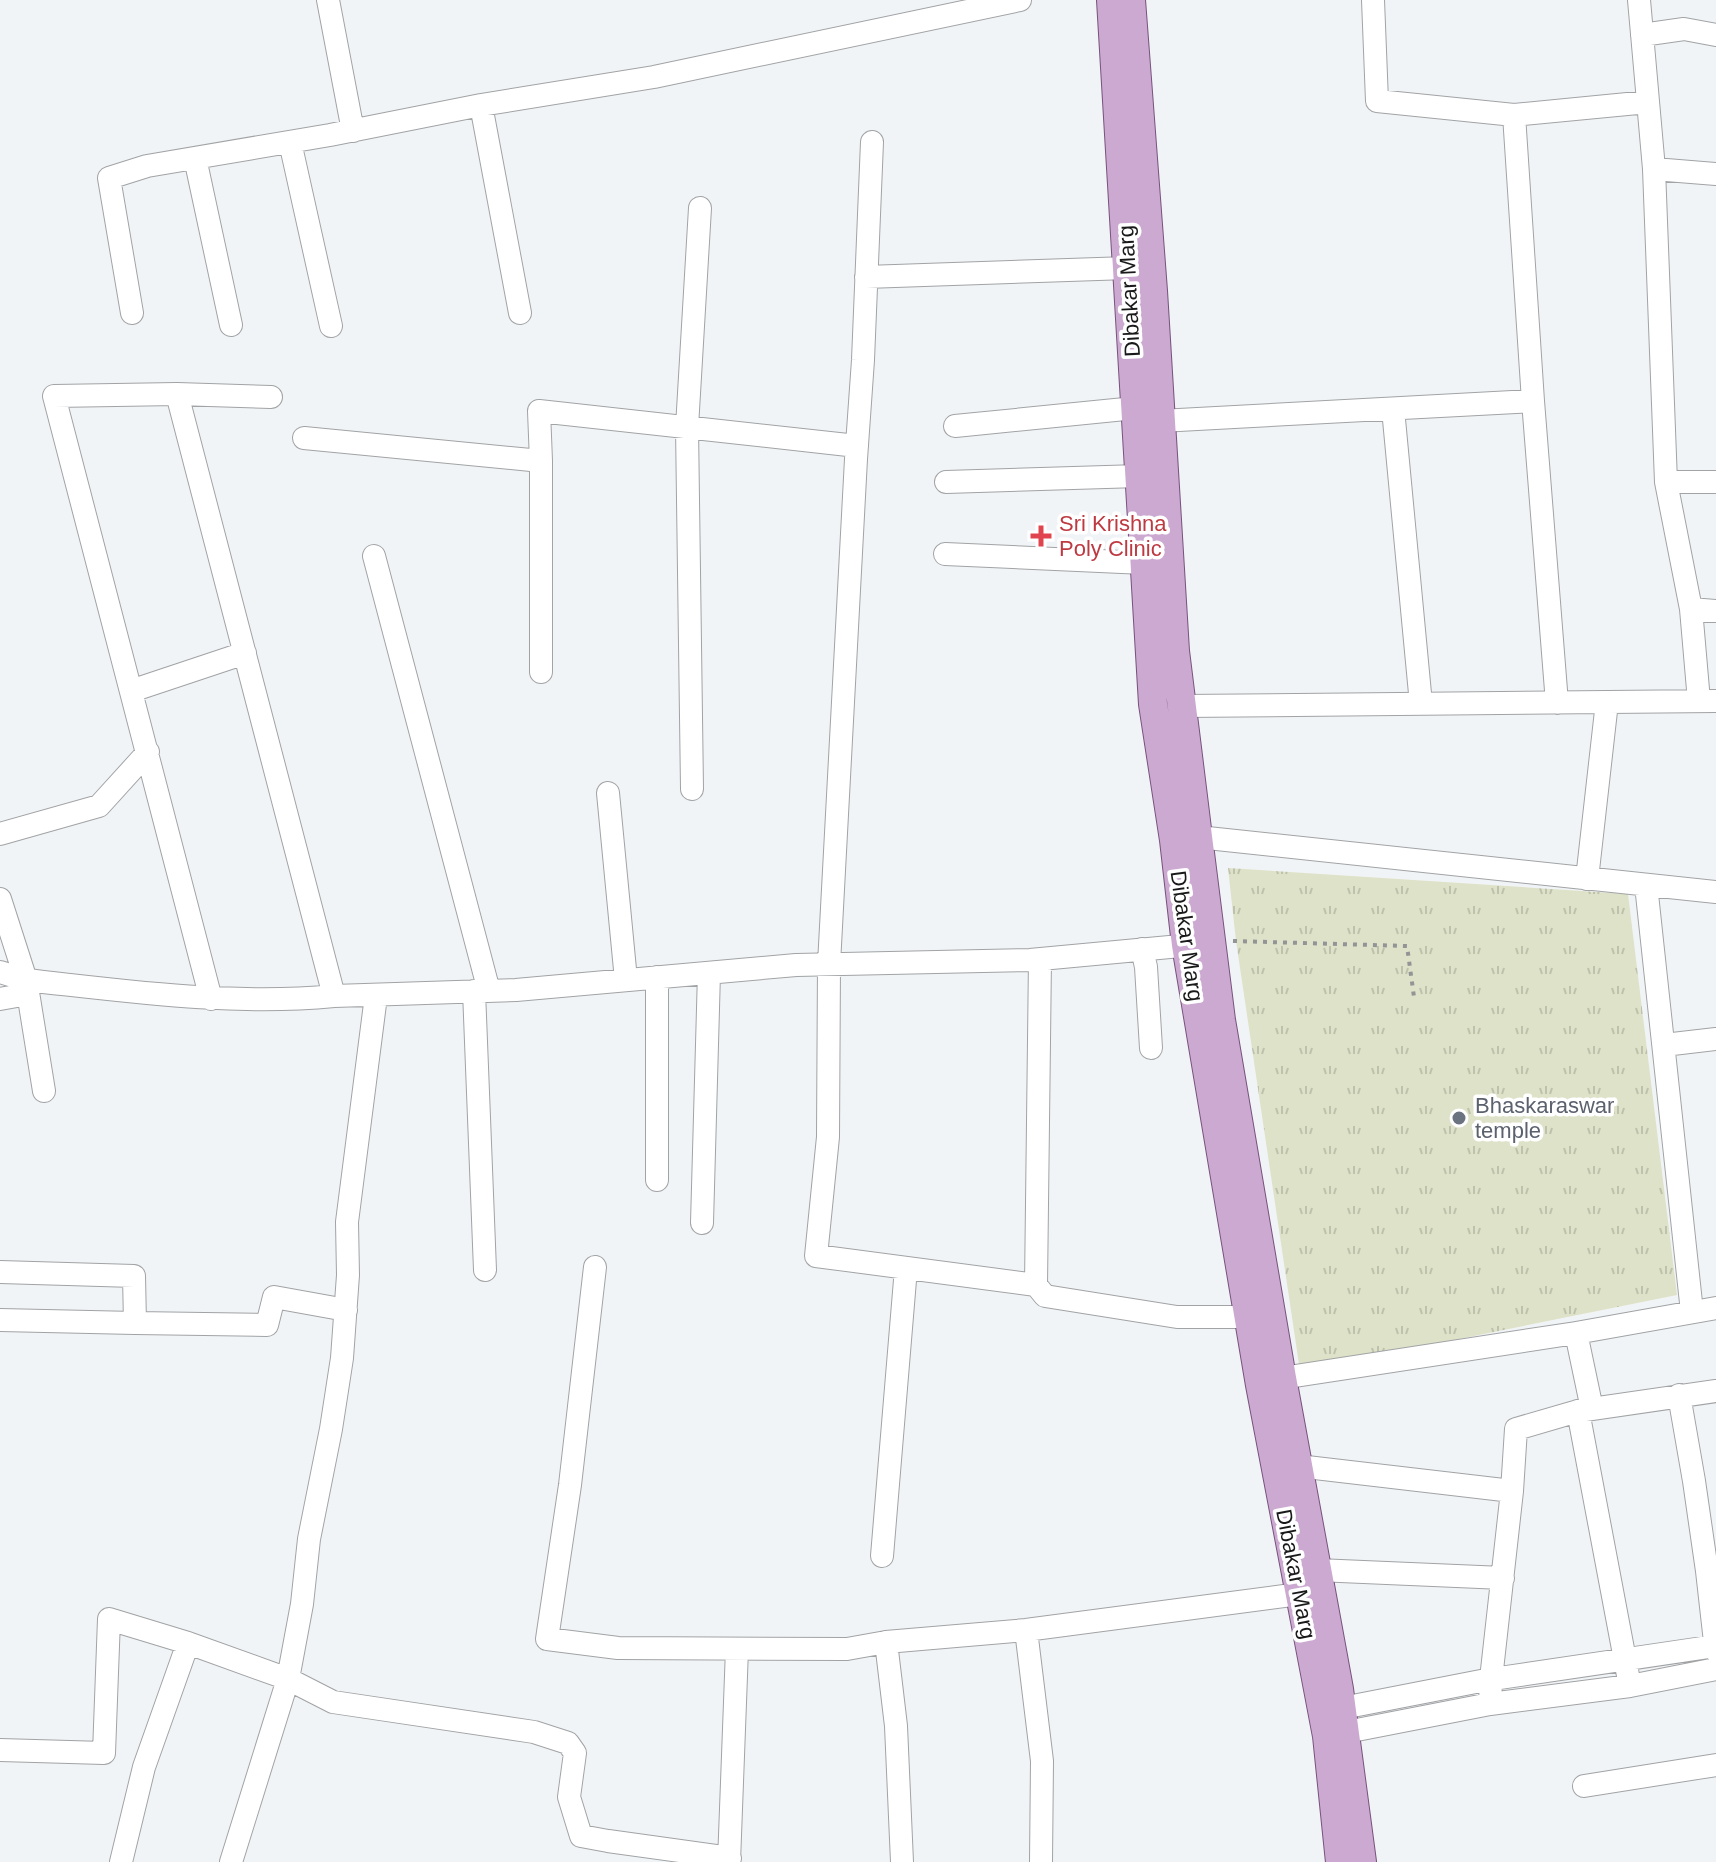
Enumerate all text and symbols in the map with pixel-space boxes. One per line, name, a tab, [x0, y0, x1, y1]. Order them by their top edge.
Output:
street label: Dibakar Marg	[1113, 224, 1145, 358]
place label: Sri Krishna Poly Clinic	[1059, 511, 1167, 561]
marker: Sri Krishna Poly Clinic	[1030, 525, 1052, 547]
street label: Dibakar Marg	[1165, 869, 1209, 1003]
place label: Bhaskaraswar temple	[1475, 1093, 1614, 1143]
marker: Bhaskaraswar temple	[1450, 1109, 1468, 1127]
street label: Dibakar Marg	[1271, 1507, 1321, 1641]

